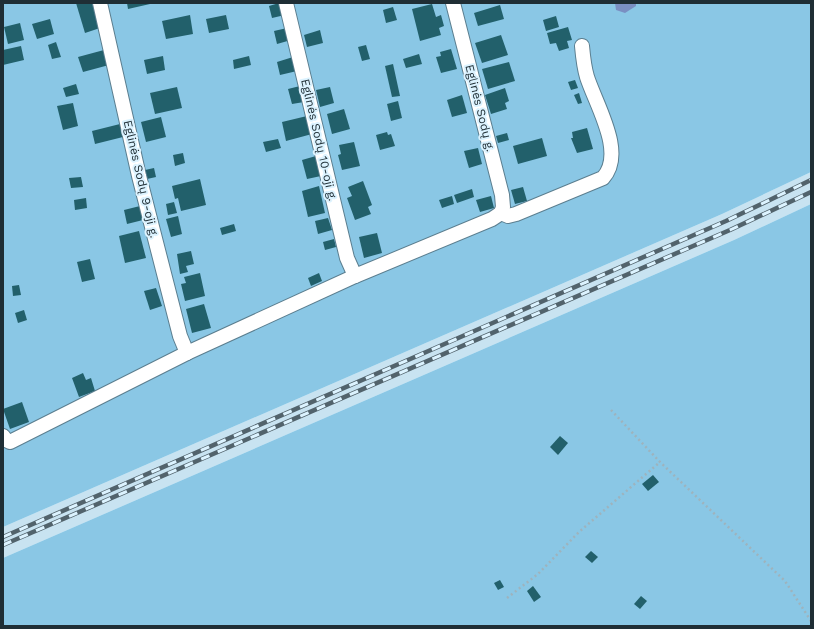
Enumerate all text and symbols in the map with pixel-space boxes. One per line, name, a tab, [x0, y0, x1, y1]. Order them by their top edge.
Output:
street label: Eglinės Sodų g.	[462, 63, 498, 153]
street label: Eglinės Sodų 10-oji g.	[298, 78, 340, 202]
street label: Eglinės Sodų 9-oji g.	[121, 119, 161, 239]

